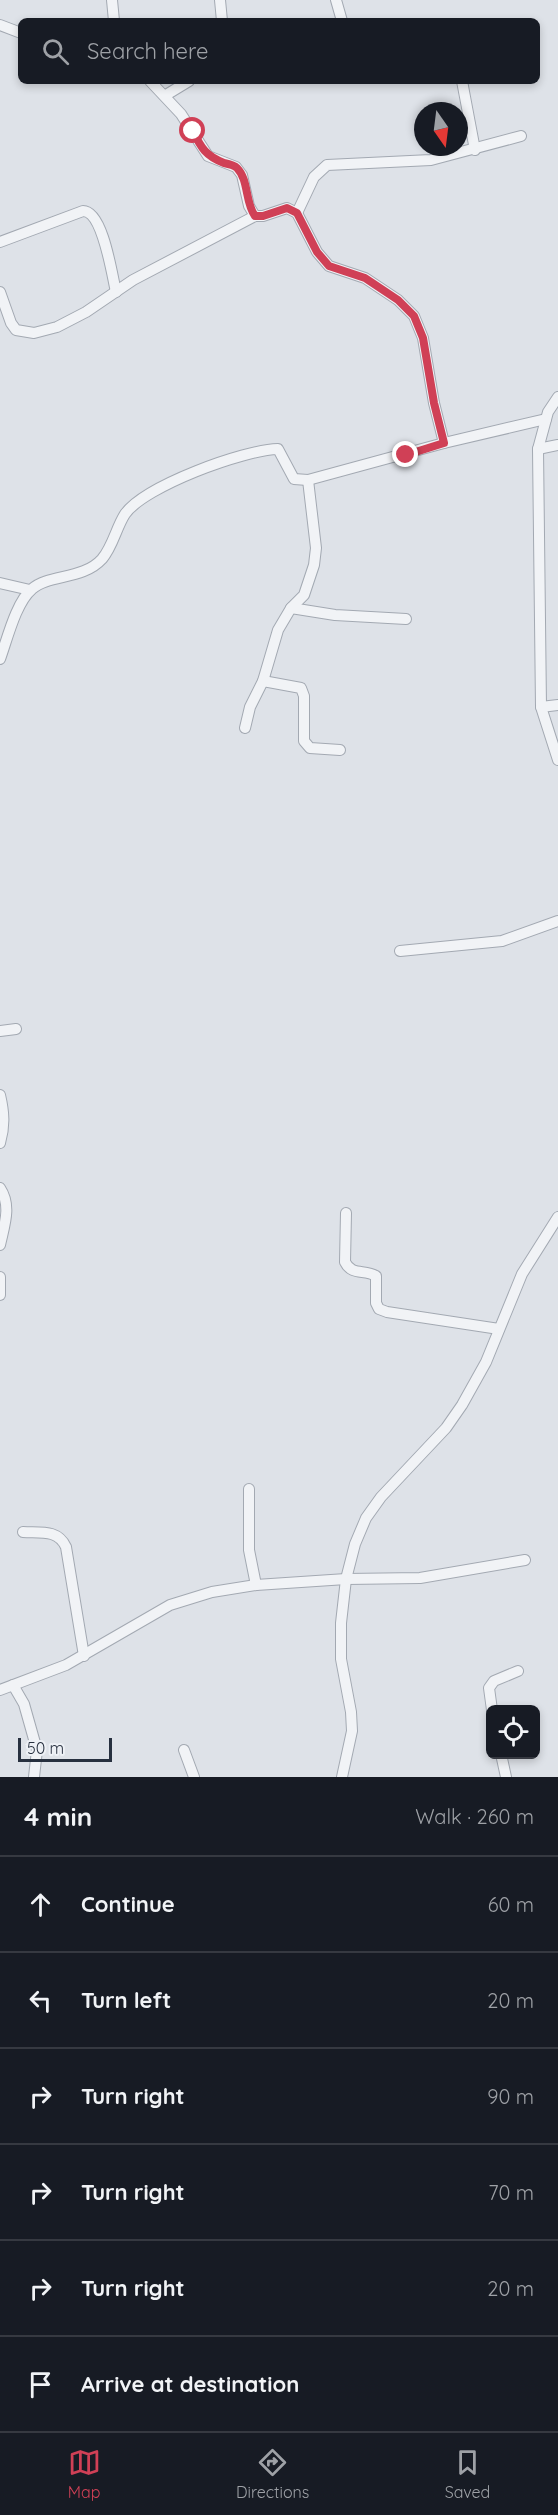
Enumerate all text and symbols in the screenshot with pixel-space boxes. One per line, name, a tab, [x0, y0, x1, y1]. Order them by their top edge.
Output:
search box	[18, 18, 540, 84]
icon: search	[39, 35, 72, 68]
text: Search here	[87, 37, 208, 65]
north arrow	[414, 102, 468, 156]
route start	[179, 117, 205, 143]
route end	[392, 441, 418, 467]
map controls	[486, 1705, 540, 1759]
button: locate	[486, 1705, 540, 1759]
scale bar	[18, 1735, 112, 1762]
text: 50 m	[27, 1738, 64, 1758]
text: 4 min	[24, 1800, 92, 1833]
text: Walk · 260 m	[415, 1804, 534, 1829]
icon: ahead	[24, 1888, 57, 1921]
text: Continue	[81, 1890, 175, 1918]
text: 60 m	[488, 1892, 534, 1917]
icon: left	[24, 1984, 57, 2017]
text: Turn left	[81, 1986, 171, 2014]
text: 20 m	[487, 1988, 534, 2013]
icon: right	[24, 2080, 57, 2113]
text: Turn right	[81, 2082, 185, 2110]
text: 90 m	[487, 2084, 534, 2109]
icon: right	[24, 2176, 57, 2209]
text: Turn right	[81, 2178, 185, 2206]
text: 70 m	[488, 2180, 534, 2205]
icon: right	[24, 2272, 57, 2305]
text: Turn right	[81, 2274, 185, 2302]
text: 20 m	[487, 2276, 534, 2301]
icon: arrive	[24, 2368, 57, 2401]
text: Arrive at destination	[81, 2370, 299, 2398]
tab: Map	[68, 2446, 101, 2502]
tab: Directions	[236, 2446, 309, 2502]
tab: Saved	[445, 2446, 490, 2502]

